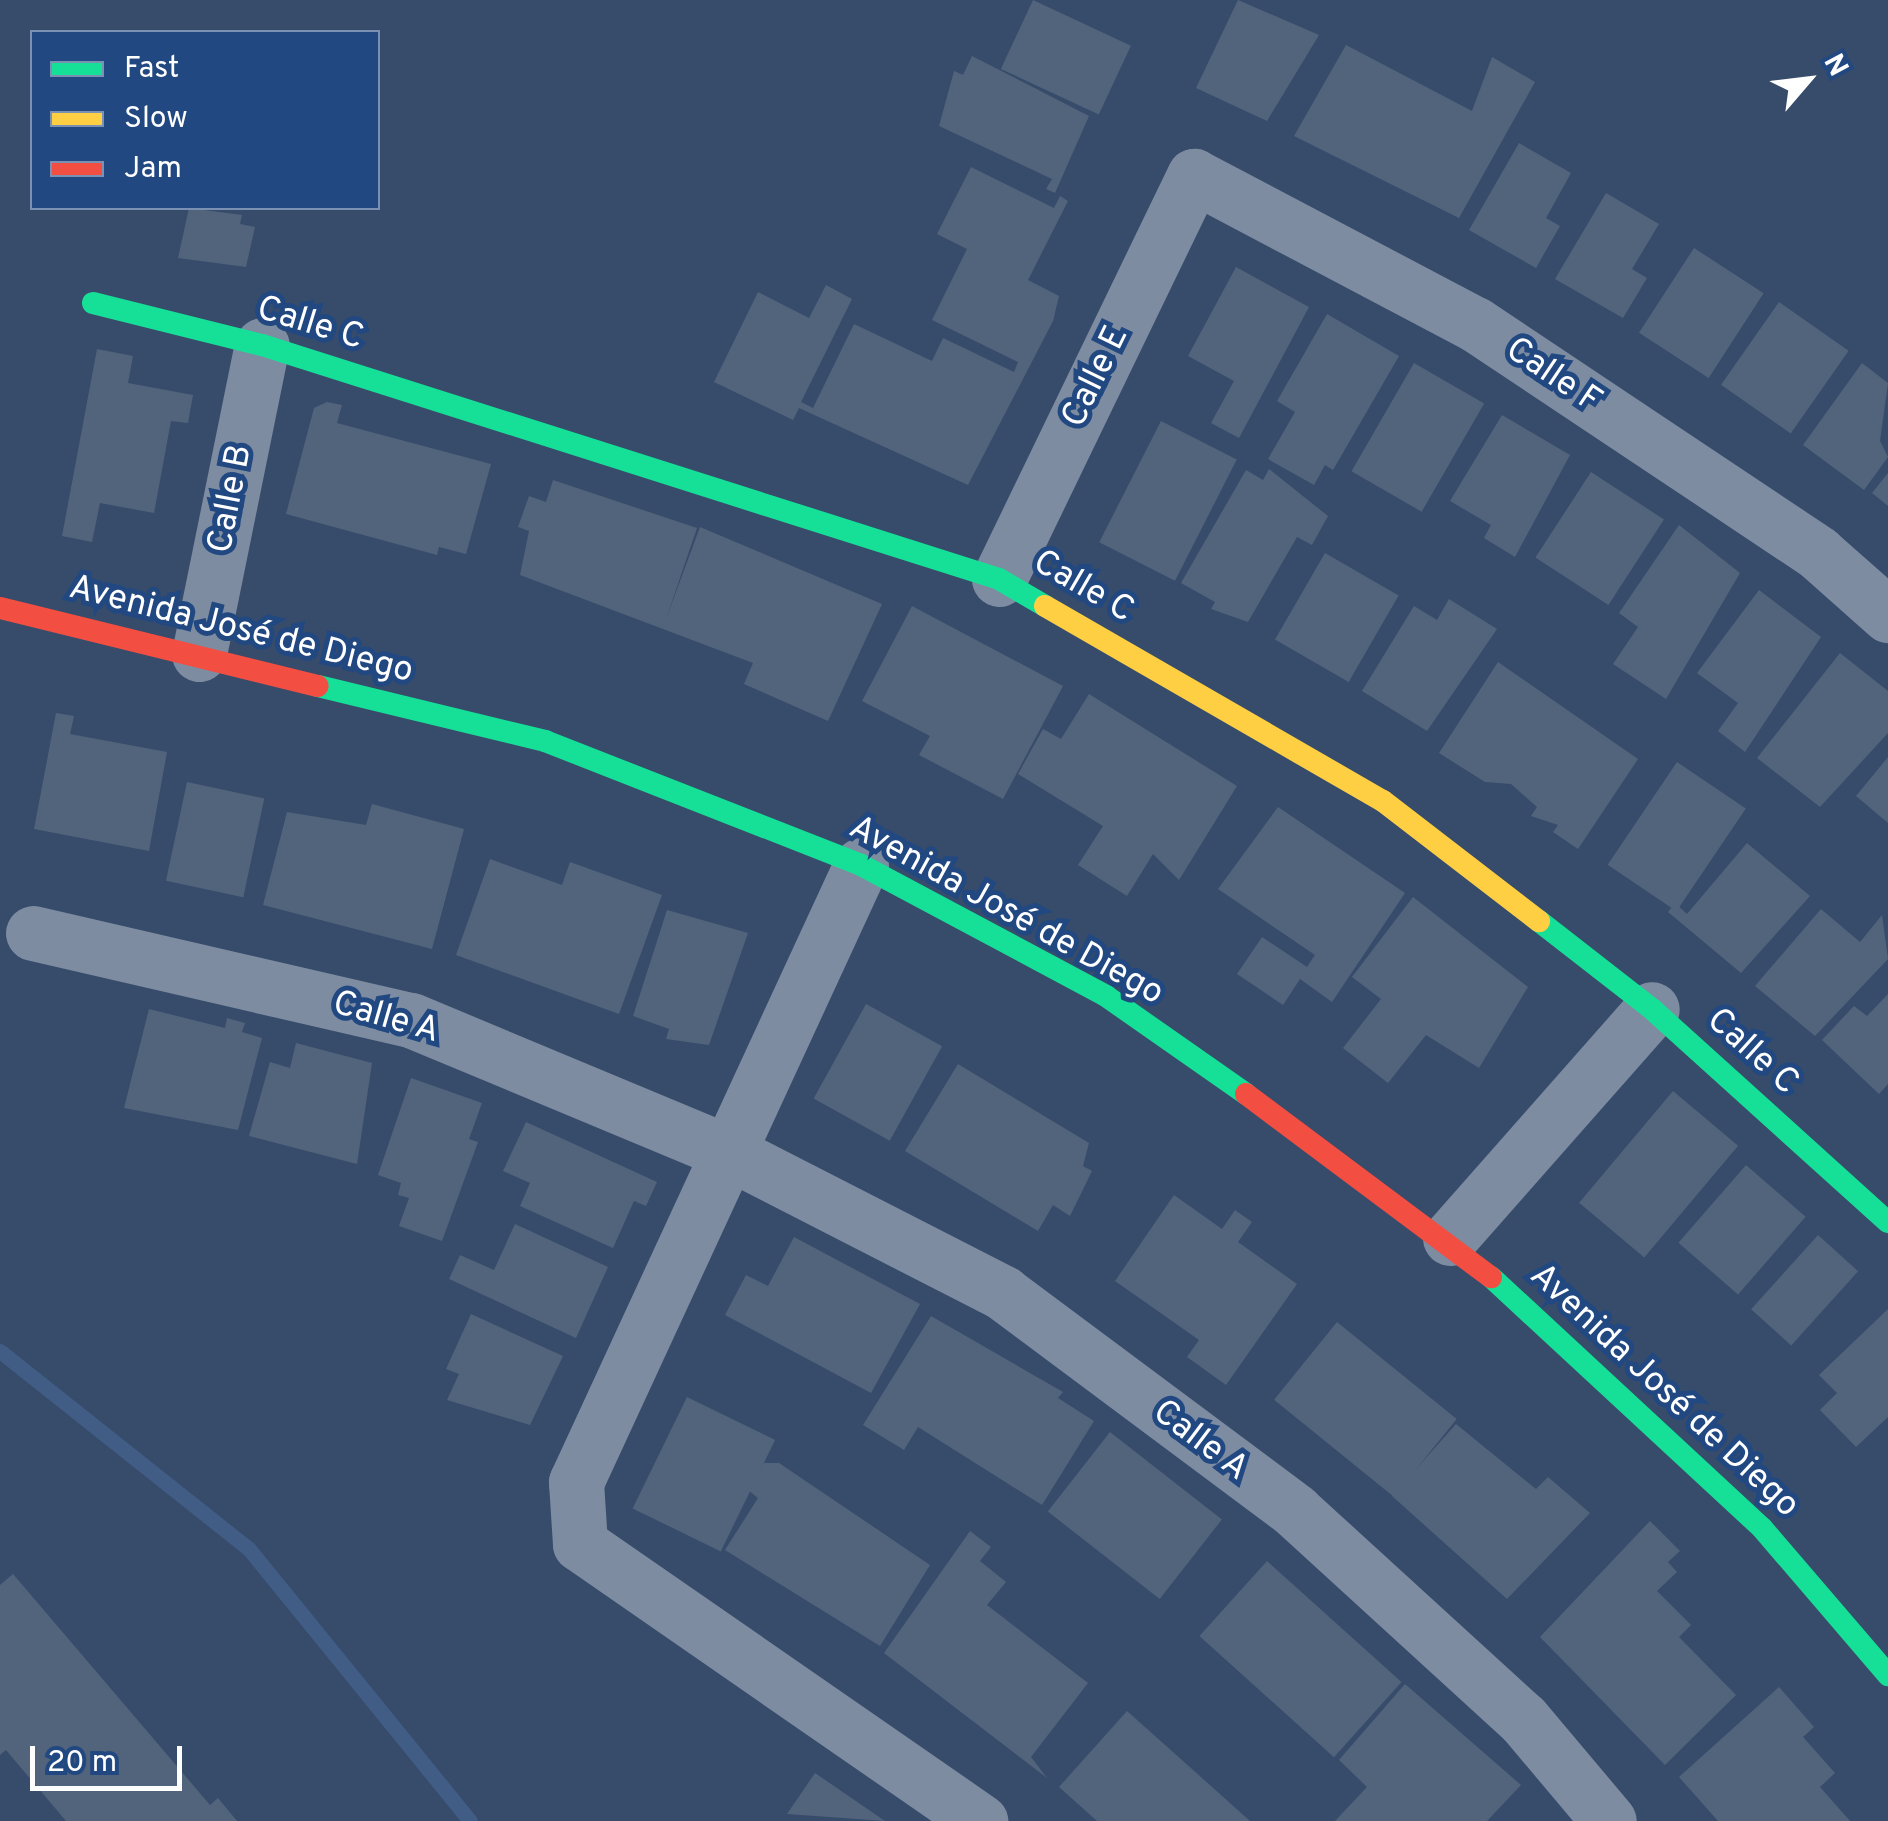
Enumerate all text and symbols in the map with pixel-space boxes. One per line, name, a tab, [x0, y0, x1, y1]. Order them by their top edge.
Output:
legend	[30, 30, 380, 210]
north arrow	[1758, 30, 1858, 130]
text: N	[1814, 49, 1855, 83]
text: Fast	[124, 51, 179, 88]
text: Slow	[124, 101, 188, 138]
text: Jam	[124, 151, 182, 188]
street label: Calle C	[252, 288, 368, 360]
street label: Calle E	[1054, 320, 1138, 434]
street label: Calle F	[1497, 329, 1609, 423]
street label: Calle B	[200, 441, 262, 557]
street label: Calle C	[1025, 542, 1141, 632]
street label: Avenida José de Diego	[65, 567, 417, 693]
street label: Avenida José de Diego	[841, 807, 1171, 1015]
street label: Calle A	[327, 983, 445, 1053]
street label: Calle C	[1697, 1000, 1807, 1104]
street label: Avenida José de Diego	[1521, 1255, 1807, 1527]
street label: Calle A	[1143, 1391, 1257, 1491]
scale bar	[35, 1726, 188, 1788]
text: 20 m	[47, 1745, 117, 1782]

